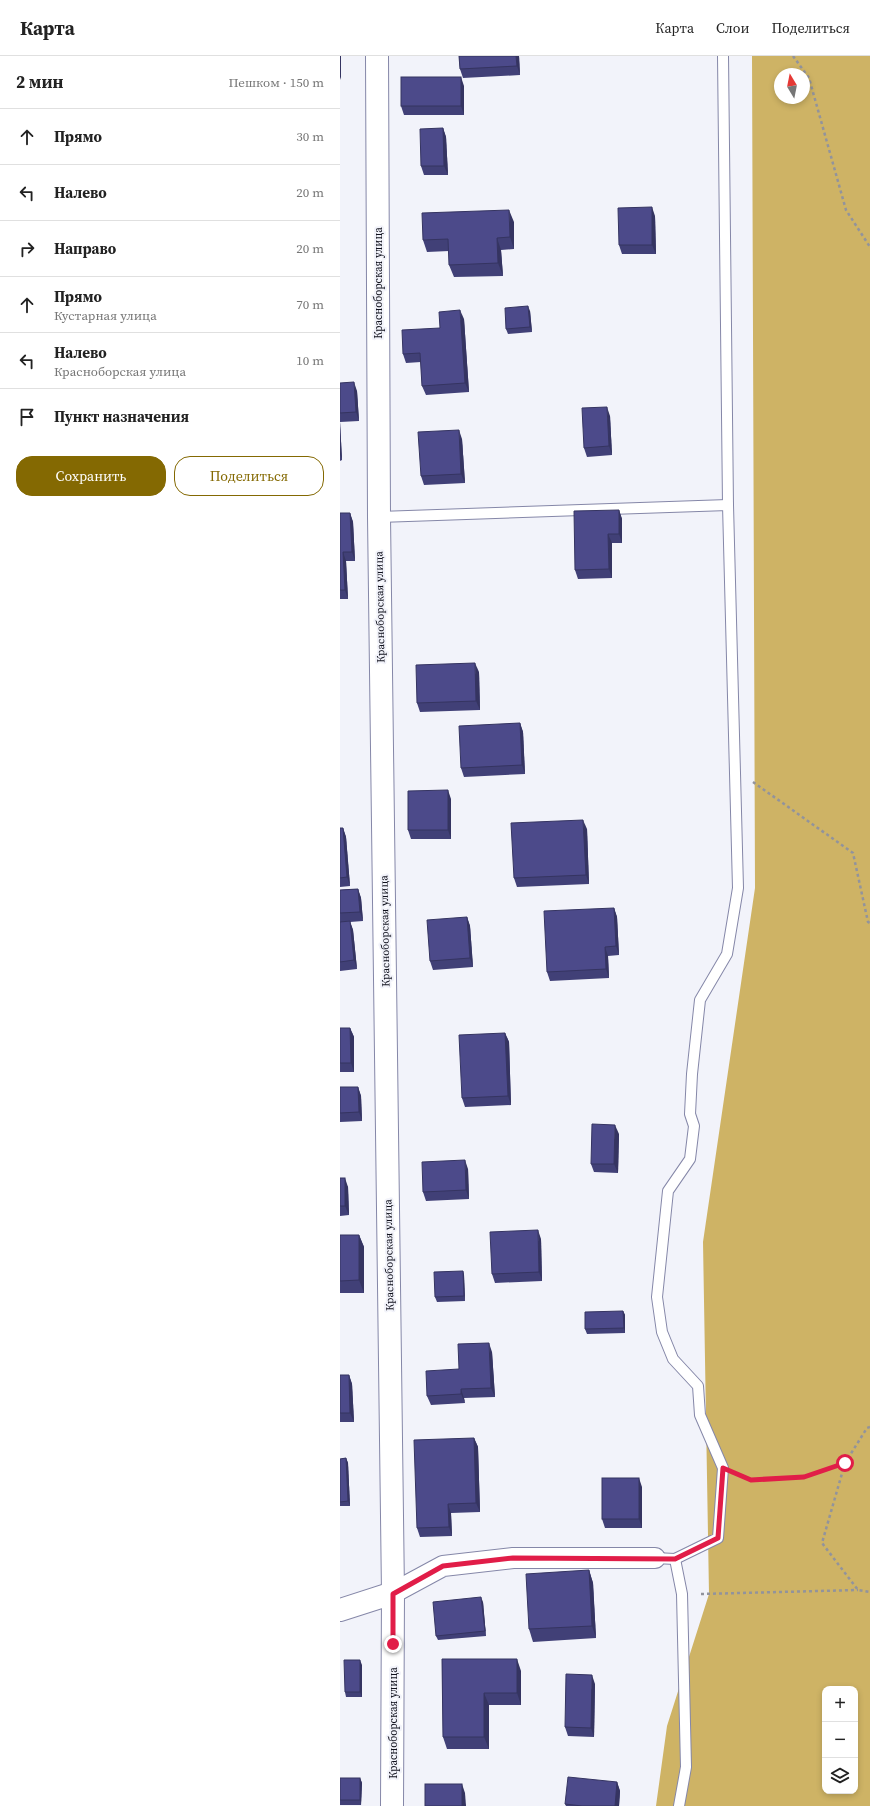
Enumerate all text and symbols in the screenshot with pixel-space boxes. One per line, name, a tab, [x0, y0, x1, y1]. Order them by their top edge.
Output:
text: Карта	[20, 15, 75, 41]
text: Карта	[655, 18, 694, 38]
text: Слои	[716, 18, 750, 38]
text: Поделиться	[772, 18, 850, 38]
north arrow	[774, 68, 810, 104]
text: 2 мин	[16, 70, 64, 94]
text: Пешком · 150 m	[229, 74, 324, 91]
icon: ahead	[16, 126, 38, 148]
text: Прямо	[54, 126, 102, 147]
text: 30 m	[296, 128, 324, 145]
icon: left	[16, 182, 38, 204]
text: Налево	[54, 182, 107, 203]
text: 20 m	[296, 184, 324, 201]
street label: Красноборская улица	[371, 227, 386, 339]
icon: right	[16, 238, 38, 260]
text: Направо	[54, 238, 116, 259]
text: 20 m	[296, 240, 324, 257]
text: Прямо	[54, 286, 102, 307]
icon: ahead	[16, 294, 38, 316]
text: 70 m	[296, 296, 324, 313]
text: Кустарная улица	[54, 307, 157, 324]
text: Налево	[54, 342, 107, 363]
icon: left	[16, 350, 38, 372]
text: 10 m	[296, 352, 324, 369]
text: Красноборская улица	[54, 363, 186, 380]
icon: arrive	[16, 406, 38, 428]
text: Пункт назначения	[54, 406, 189, 427]
button: Сохранить	[16, 456, 166, 496]
button: Поделиться	[174, 456, 324, 496]
street label: Красноборская улица	[372, 551, 388, 663]
street label: Красноборская улица	[377, 875, 393, 987]
street label: Красноборская улица	[381, 1199, 397, 1311]
route start	[836, 1454, 854, 1472]
route end	[384, 1635, 402, 1653]
street label: Красноборская улица	[386, 1667, 401, 1779]
map controls	[822, 1686, 858, 1794]
button: +	[822, 1686, 858, 1722]
button: −	[822, 1722, 858, 1758]
button: layers	[822, 1758, 858, 1794]

